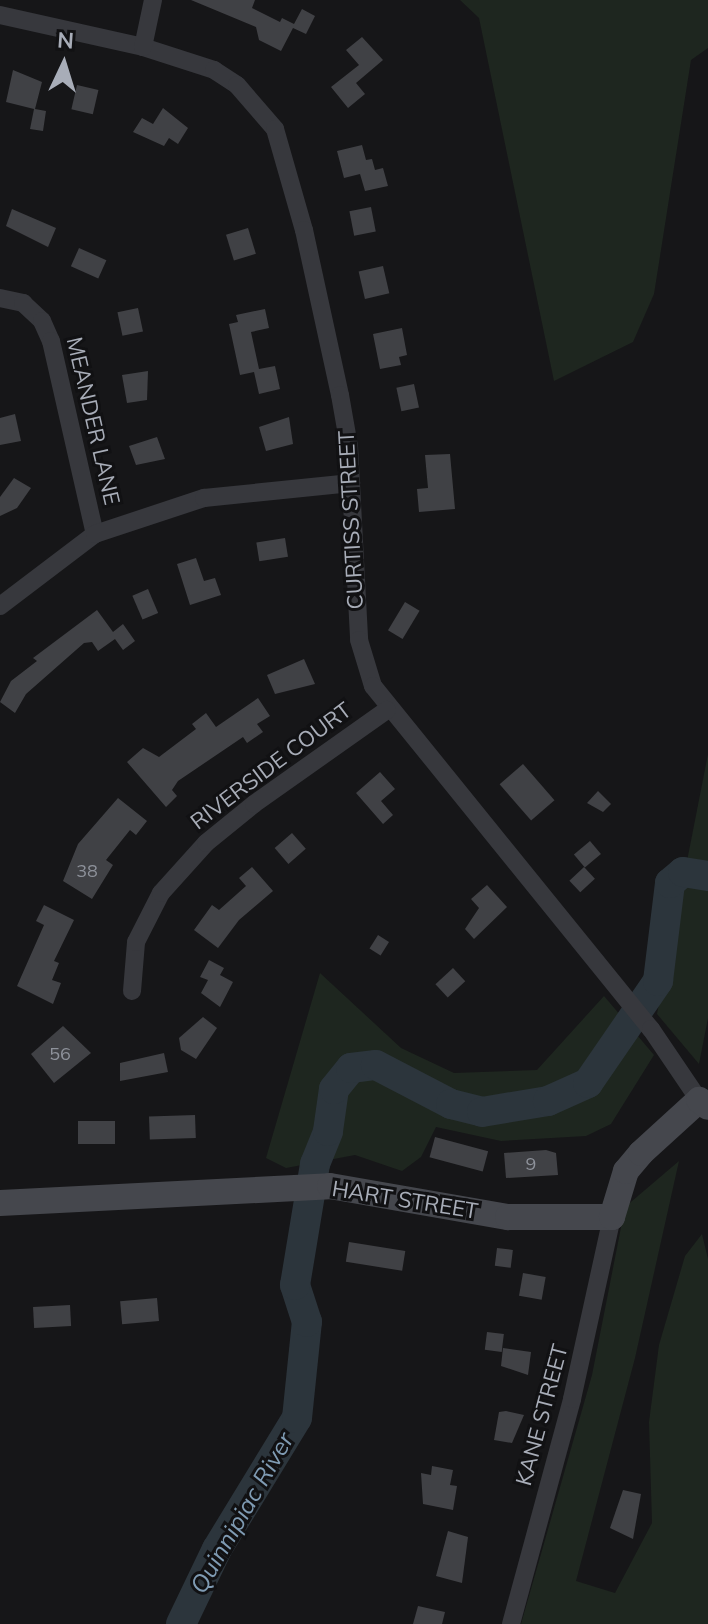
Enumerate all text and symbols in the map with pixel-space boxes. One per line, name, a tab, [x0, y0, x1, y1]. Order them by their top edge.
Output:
north arrow	[24, 24, 104, 104]
text: N	[56, 26, 75, 55]
street label: MEANDER LANE	[61, 334, 125, 508]
street label: CURTISS STREET	[333, 430, 369, 610]
street label: RIVERSIDE COURT	[185, 697, 357, 835]
house number: 38	[76, 860, 98, 882]
house number: 56	[49, 1043, 71, 1065]
house number: 9	[526, 1153, 536, 1175]
street label: HART STREET	[330, 1175, 480, 1225]
street label: KANE STREET	[510, 1341, 574, 1489]
water label: Quinnipiac River	[184, 1427, 300, 1599]

